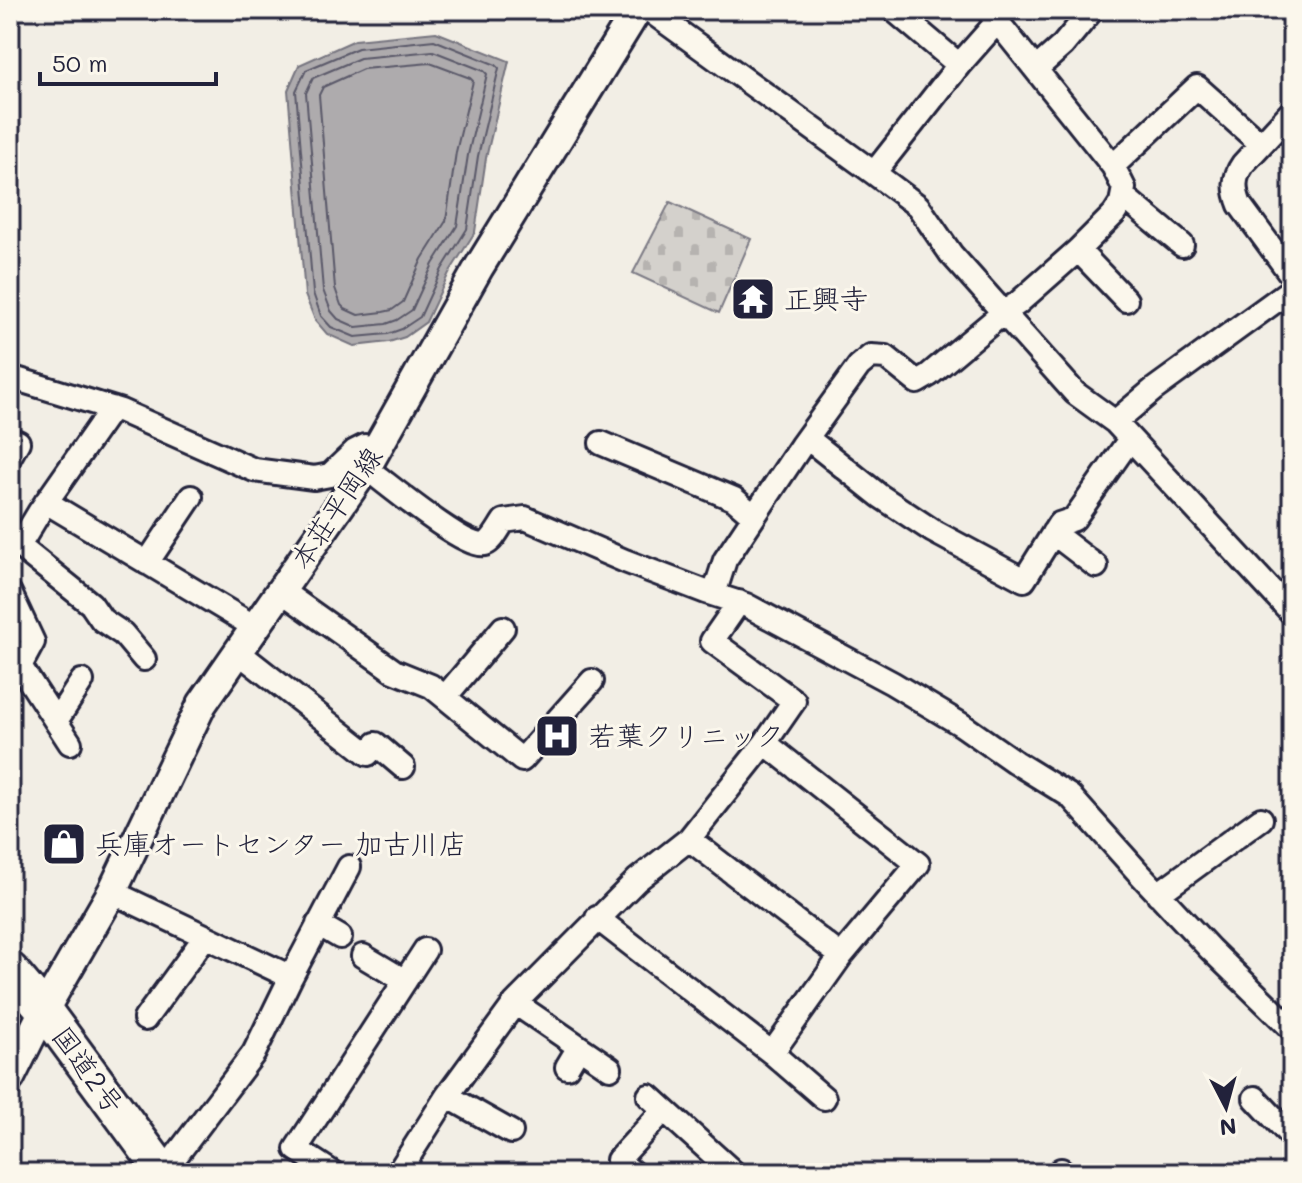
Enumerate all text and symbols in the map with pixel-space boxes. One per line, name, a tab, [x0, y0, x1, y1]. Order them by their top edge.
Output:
scale bar	[40, 36, 216, 86]
text: 50 m	[52, 47, 108, 78]
temple icon: 正興寺	[729, 275, 777, 323]
place label: 正興寺	[784, 280, 868, 316]
street label: 本荘平岡線	[281, 439, 389, 576]
hospital icon: 若葉クリニック	[533, 712, 581, 760]
place label: 若葉クリニック	[588, 717, 784, 753]
shop icon: 兵庫オートセンター 加古川店	[40, 820, 88, 868]
place label: 兵庫オートセンター 加古川店	[95, 825, 467, 861]
street label: 国道2号	[45, 1019, 133, 1120]
north arrow	[1186, 1067, 1266, 1147]
text: N	[1218, 1112, 1238, 1143]

